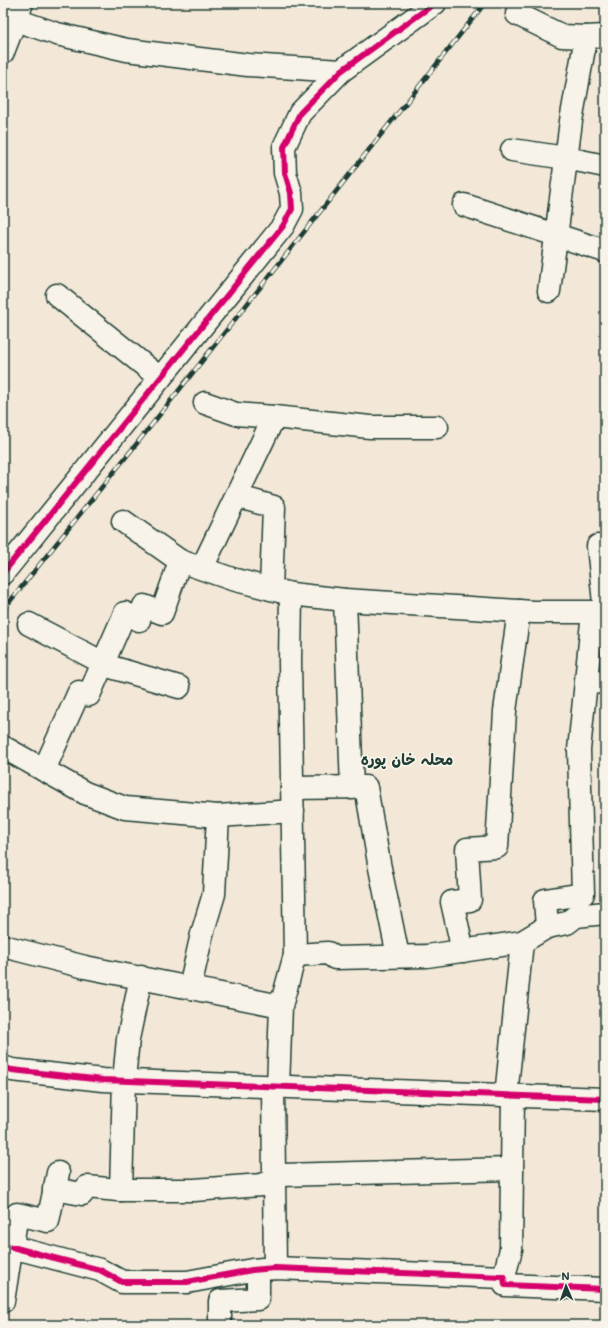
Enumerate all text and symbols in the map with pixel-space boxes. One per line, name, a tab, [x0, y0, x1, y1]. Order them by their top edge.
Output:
district label: محلہ خان پورہ	[361, 749, 453, 770]
north arrow	[546, 1266, 586, 1306]
text: N	[561, 1268, 570, 1283]

